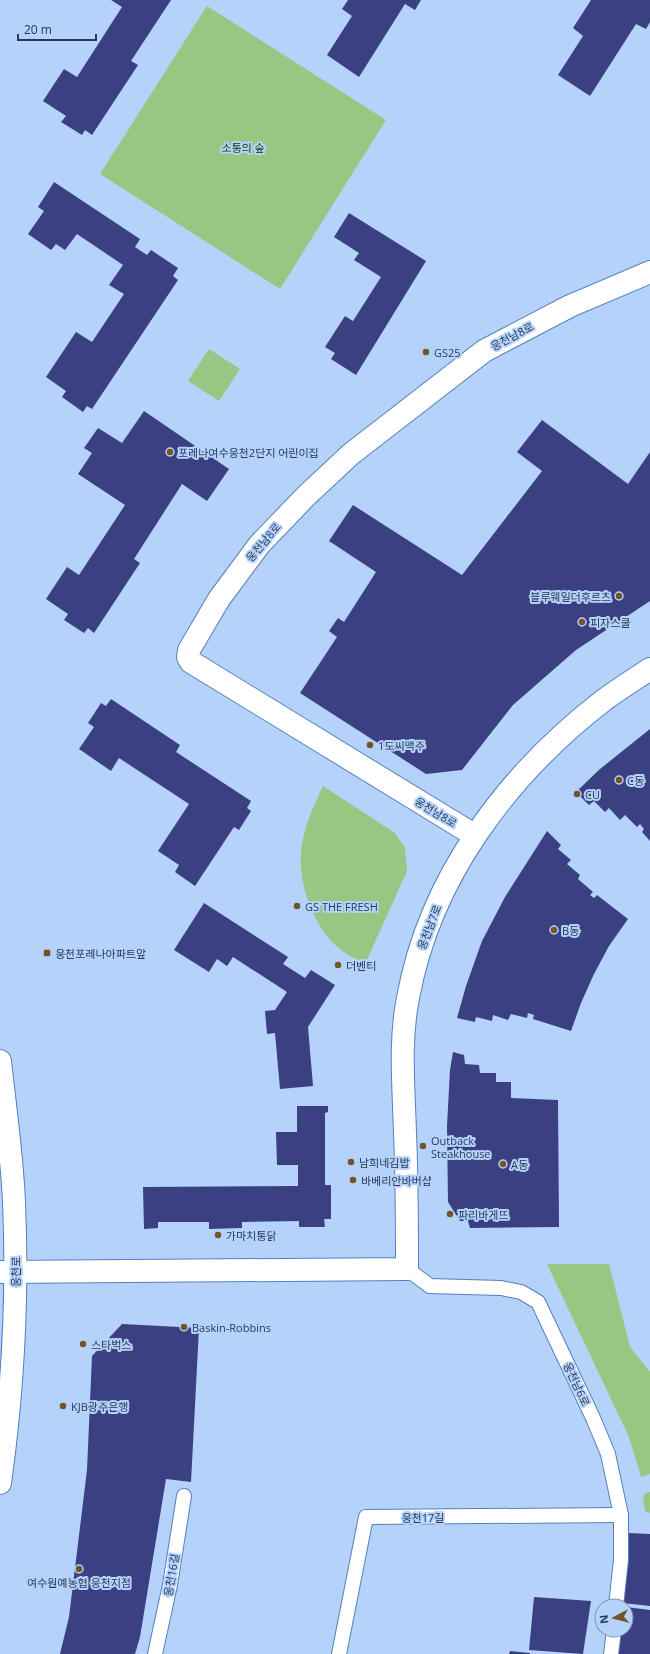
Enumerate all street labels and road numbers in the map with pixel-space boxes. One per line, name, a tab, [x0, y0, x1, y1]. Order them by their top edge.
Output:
street label: 웅천남8로	[488, 318, 536, 354]
street label: 웅천남8로	[242, 519, 284, 565]
street label: 웅천남8로	[412, 794, 460, 830]
street label: 웅천남7로	[414, 902, 444, 952]
street label: 웅천로	[8, 1257, 23, 1287]
street label: 웅천남6로	[560, 1360, 594, 1408]
street label: 웅천17길	[402, 1510, 444, 1525]
street label: 웅천16길	[160, 1553, 182, 1597]

